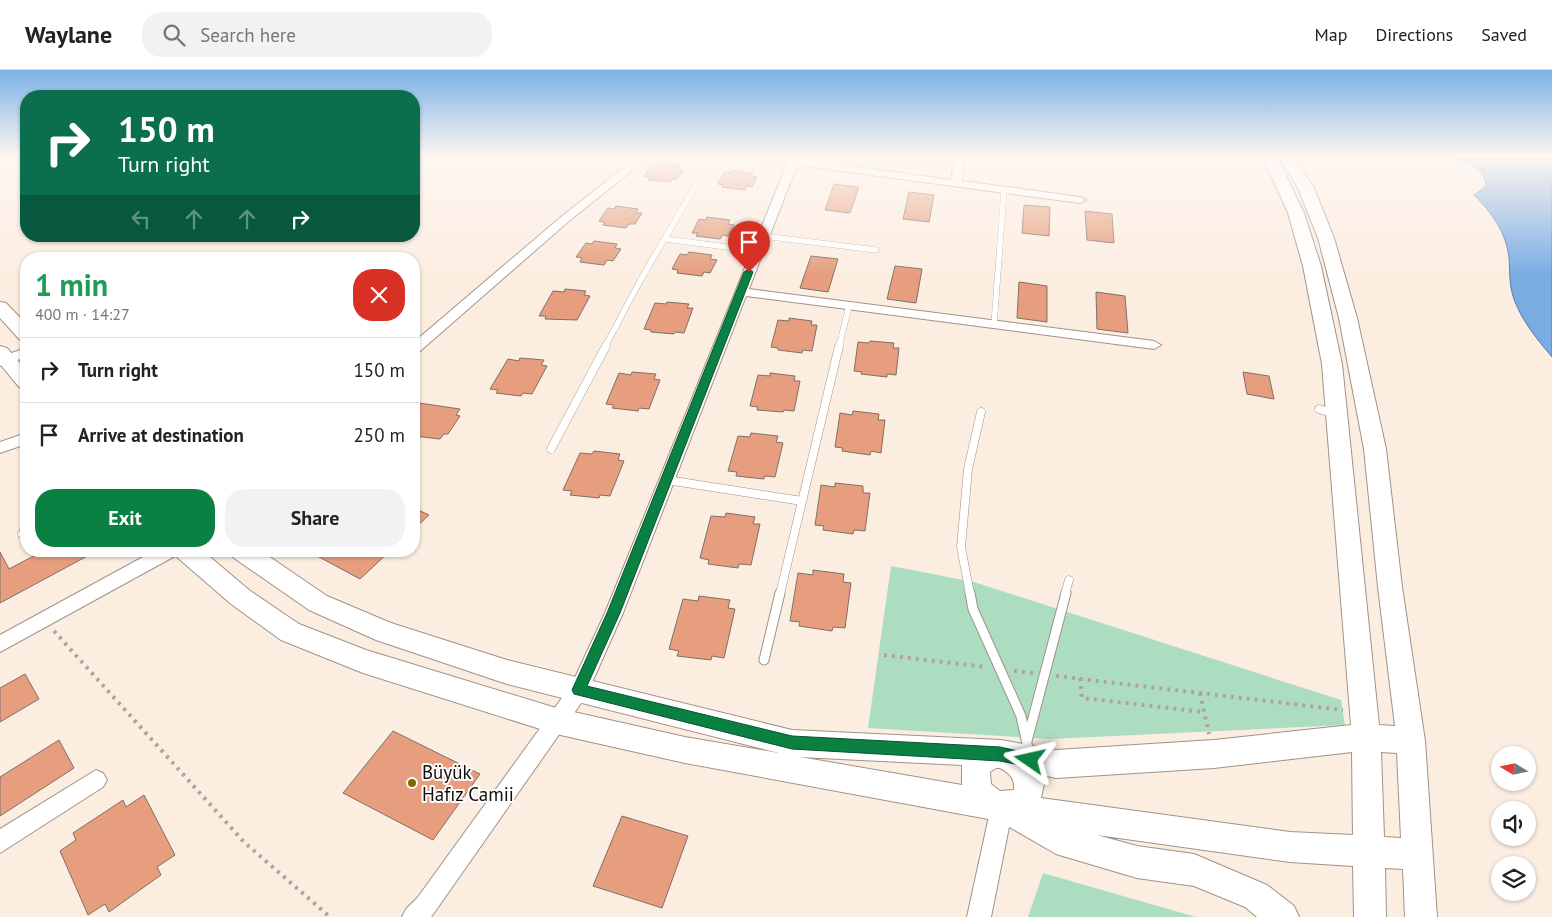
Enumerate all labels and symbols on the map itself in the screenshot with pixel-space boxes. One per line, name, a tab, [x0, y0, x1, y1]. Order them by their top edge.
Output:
pin	[728, 221, 770, 272]
position arrow	[1003, 733, 1055, 785]
north arrow	[1491, 746, 1536, 791]
place label: Büyük Hafız Camii	[422, 760, 514, 806]
marker: Büyük Hafız Camii	[406, 777, 418, 789]

